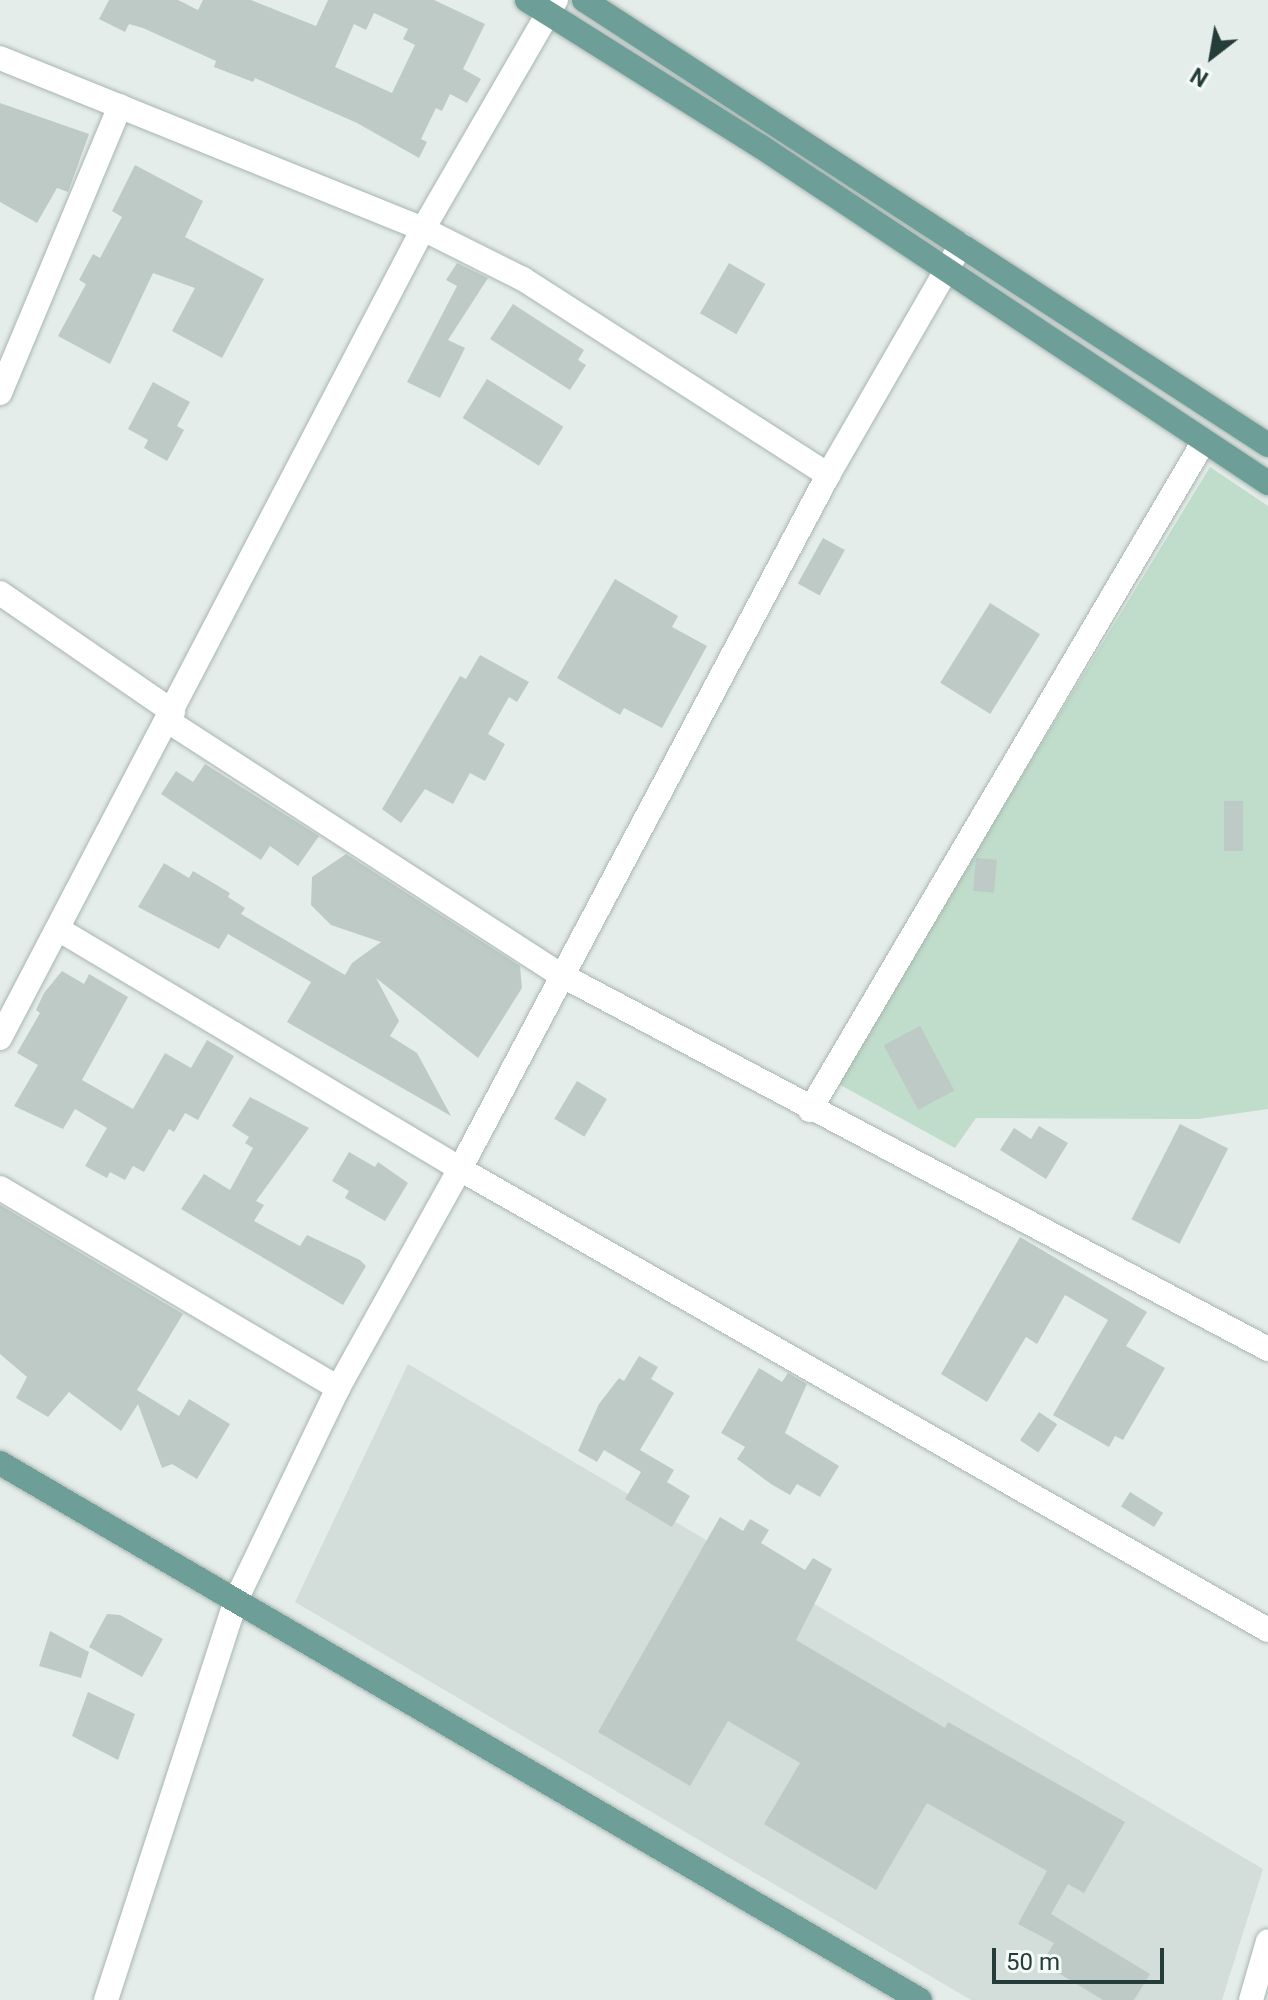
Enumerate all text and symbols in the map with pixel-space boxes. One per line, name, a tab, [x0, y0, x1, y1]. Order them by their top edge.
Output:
north arrow	[1172, 16, 1252, 96]
text: N	[1186, 62, 1212, 92]
scale bar	[996, 1932, 1168, 1982]
text: 50 m	[1006, 1948, 1060, 1976]

